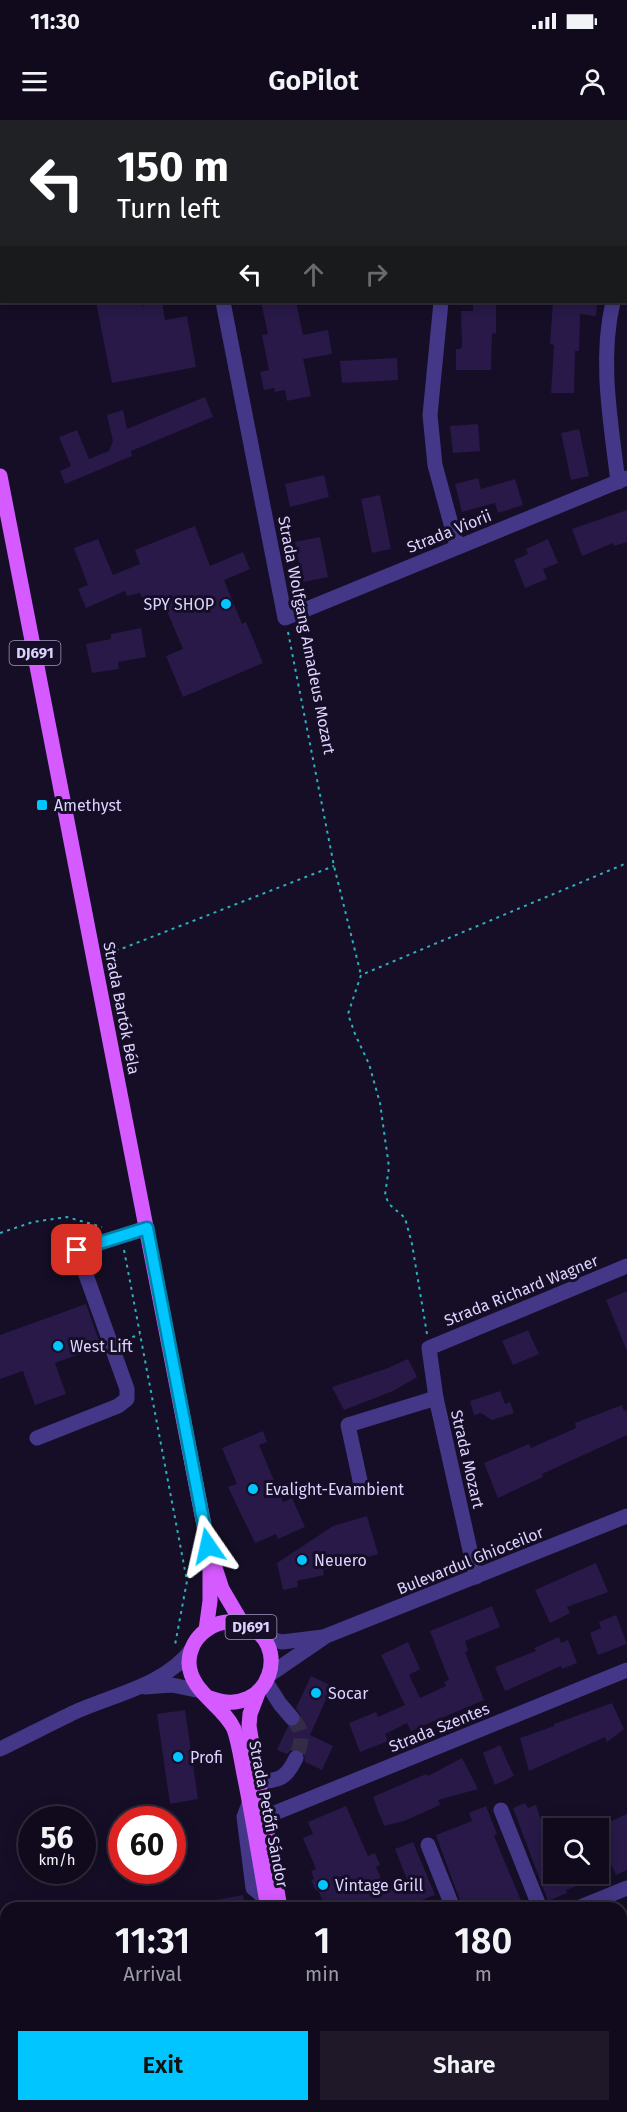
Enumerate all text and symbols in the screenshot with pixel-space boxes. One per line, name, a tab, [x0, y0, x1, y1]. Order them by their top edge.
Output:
text: 11:30	[30, 8, 80, 35]
icon: menu	[18, 65, 51, 98]
text: GoPilot	[268, 65, 359, 97]
icon: person	[576, 65, 609, 98]
text: 150 m	[117, 142, 229, 192]
icon: left	[18, 144, 96, 222]
text: Turn left	[117, 193, 220, 225]
icon: left	[234, 258, 267, 291]
icon: ahead	[297, 258, 330, 291]
icon: right	[360, 258, 393, 291]
street label: Strada Viorii	[404, 506, 494, 557]
street label: Strada Wolfgang Amadeus Mozart	[274, 514, 339, 756]
place label: SPY SHOP	[144, 595, 214, 614]
marker: SPY SHOP	[219, 597, 233, 611]
road number: DJ691	[9, 641, 60, 665]
place label: Amethyst	[54, 796, 122, 815]
marker: Amethyst	[35, 798, 49, 812]
street label: Strada Bartók Béla	[99, 940, 144, 1076]
pin	[51, 1224, 102, 1275]
icon: arrive	[60, 1233, 93, 1266]
street label: Strada Richard Wagner	[441, 1251, 602, 1330]
place label: West Lift	[70, 1337, 133, 1356]
marker: West Lift	[51, 1339, 65, 1353]
street label: Strada Mozart	[447, 1408, 488, 1510]
place label: Evalight-Evambient	[265, 1480, 404, 1499]
marker: Evalight-Evambient	[246, 1482, 260, 1496]
position arrow	[176, 1514, 240, 1578]
street label: Bulevardul Ghioceilor	[394, 1522, 547, 1599]
place label: Neuero	[314, 1551, 367, 1570]
marker: Neuero	[295, 1553, 309, 1567]
road number: DJ691	[226, 1615, 276, 1639]
place label: Socar	[328, 1684, 369, 1703]
marker: Socar	[309, 1686, 323, 1700]
street label: Strada Szentes	[386, 1699, 492, 1756]
street label: Strada Petőfi Sándor	[245, 1739, 292, 1890]
place label: Profi	[190, 1748, 223, 1767]
marker: Profi	[171, 1750, 185, 1764]
speed limit sign: 60	[108, 1806, 186, 1884]
map controls	[543, 1818, 609, 1884]
button: search	[543, 1818, 609, 1884]
text: 56	[40, 1820, 73, 1856]
text: km/h	[38, 1851, 76, 1869]
place label: Vintage Grill	[335, 1876, 423, 1895]
marker: Vintage Grill	[316, 1878, 330, 1892]
text: 11:31	[115, 1919, 190, 1963]
text: 1	[314, 1919, 330, 1963]
text: 180	[454, 1919, 512, 1963]
text: Arrival	[123, 1962, 182, 1986]
text: min	[305, 1962, 340, 1986]
text: m	[475, 1962, 492, 1986]
button: Exit	[18, 2031, 308, 2100]
button: Share	[320, 2031, 609, 2100]

